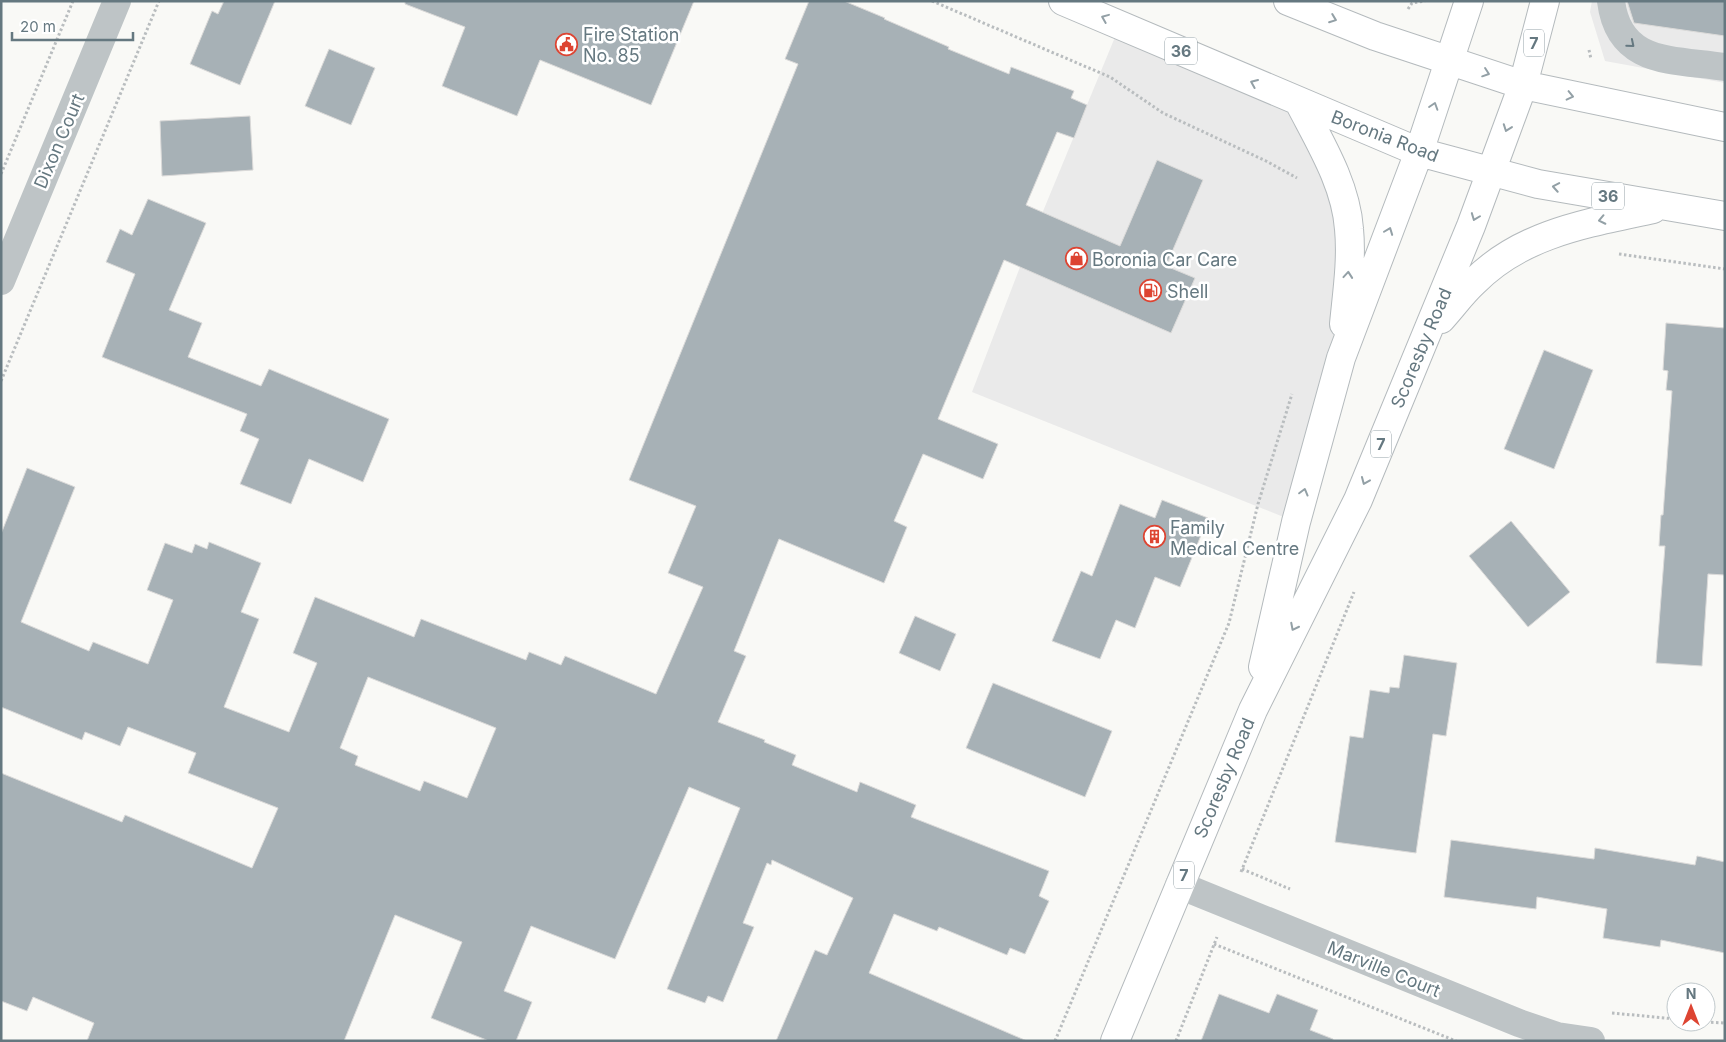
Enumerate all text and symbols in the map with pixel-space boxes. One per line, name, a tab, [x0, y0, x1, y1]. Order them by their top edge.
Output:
scale bar	[12, 10, 134, 42]
one-way arrow	[1328, 13, 1337, 23]
one-way arrow	[1101, 14, 1109, 24]
text: 20 m	[20, 17, 56, 36]
place label: Fire Station No. 85	[583, 24, 679, 66]
road number: 7	[1524, 29, 1544, 56]
public building icon: Fire Station No. 85	[555, 32, 579, 56]
road number: 36	[1165, 37, 1197, 64]
one-way arrow	[1626, 38, 1635, 47]
one-way arrow	[1481, 67, 1490, 77]
one-way arrow	[1250, 78, 1259, 89]
street label: Dixon Court	[30, 90, 88, 191]
one-way arrow	[1566, 90, 1575, 101]
one-way arrow	[1428, 102, 1438, 111]
street label: Boronia Road	[1328, 106, 1442, 166]
one-way arrow	[1503, 124, 1513, 132]
road number: 36	[1592, 182, 1624, 210]
one-way arrow	[1551, 183, 1560, 193]
one-way arrow	[1471, 212, 1481, 221]
one-way arrow	[1598, 214, 1607, 225]
one-way arrow	[1383, 227, 1393, 236]
shop icon: Boronia Car Care	[1064, 247, 1088, 271]
place label: Boronia Car Care	[1092, 249, 1237, 270]
one-way arrow	[1342, 271, 1353, 279]
fuel station icon: Shell	[1139, 279, 1163, 303]
place label: Shell	[1167, 281, 1208, 302]
street label: Scoresby Road	[1386, 285, 1456, 411]
road number: 7	[1371, 430, 1391, 458]
one-way arrow	[1361, 476, 1371, 484]
one-way arrow	[1298, 487, 1309, 496]
place label: Family Medical Centre	[1170, 517, 1299, 559]
building icon: Family Medical Centre	[1142, 525, 1166, 549]
one-way arrow	[1290, 621, 1300, 630]
street label: Scoresby Road	[1189, 715, 1259, 841]
road number: 7	[1174, 862, 1194, 888]
street label: Marville Court	[1325, 937, 1444, 1001]
north arrow	[1666, 982, 1716, 1032]
text: N	[1686, 985, 1696, 1002]

